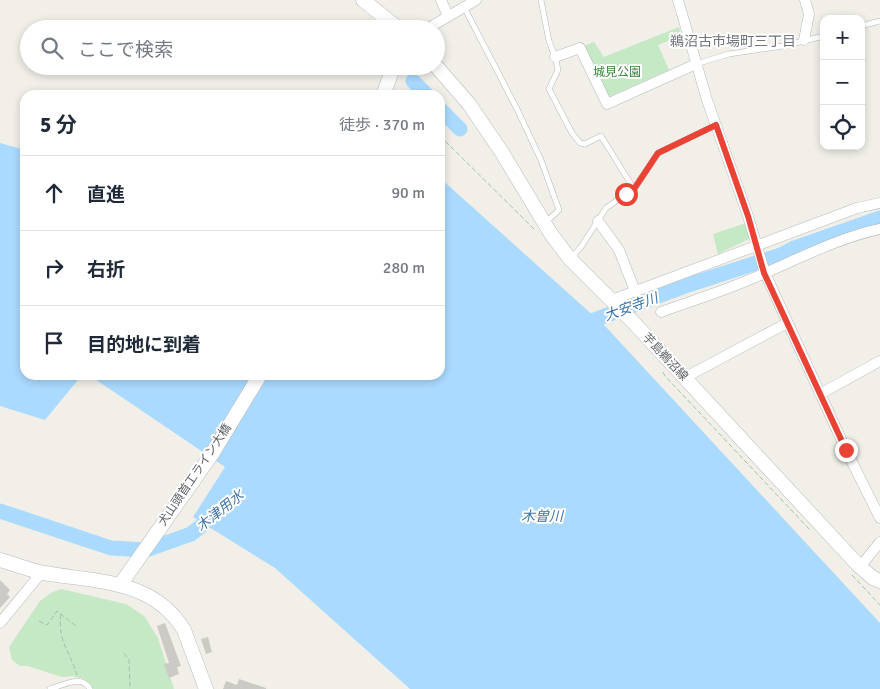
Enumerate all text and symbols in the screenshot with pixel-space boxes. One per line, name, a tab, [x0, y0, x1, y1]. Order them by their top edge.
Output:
map controls	[820, 15, 865, 150]
button: +	[820, 15, 865, 60]
search box	[20, 20, 445, 75]
district label: 鵜沼古市場町三丁目	[670, 33, 796, 50]
icon: search	[38, 34, 66, 62]
text: ここで検索	[78, 38, 173, 62]
button: −	[820, 60, 865, 105]
park label: 城見公園	[593, 65, 641, 80]
button: locate	[820, 105, 865, 150]
text: 5 分	[40, 112, 77, 138]
text: 徒歩 · 370 m	[339, 115, 425, 135]
icon: ahead	[40, 179, 68, 207]
text: 直進	[87, 183, 125, 207]
text: 90 m	[391, 183, 425, 203]
route start	[615, 183, 638, 206]
icon: right	[40, 254, 68, 282]
text: 右折	[87, 258, 125, 282]
text: 280 m	[383, 258, 425, 278]
water label: 大安寺川	[602, 289, 662, 325]
icon: arrive	[40, 329, 68, 357]
street label: 芋島鵜沼線	[639, 330, 691, 384]
text: 目的地に到着	[87, 333, 201, 357]
street label: 犬山頭首工ライン大橋	[155, 421, 235, 529]
route end	[835, 439, 858, 462]
water label: 木津用水	[193, 486, 249, 535]
water label: 木曽川	[521, 508, 565, 525]

